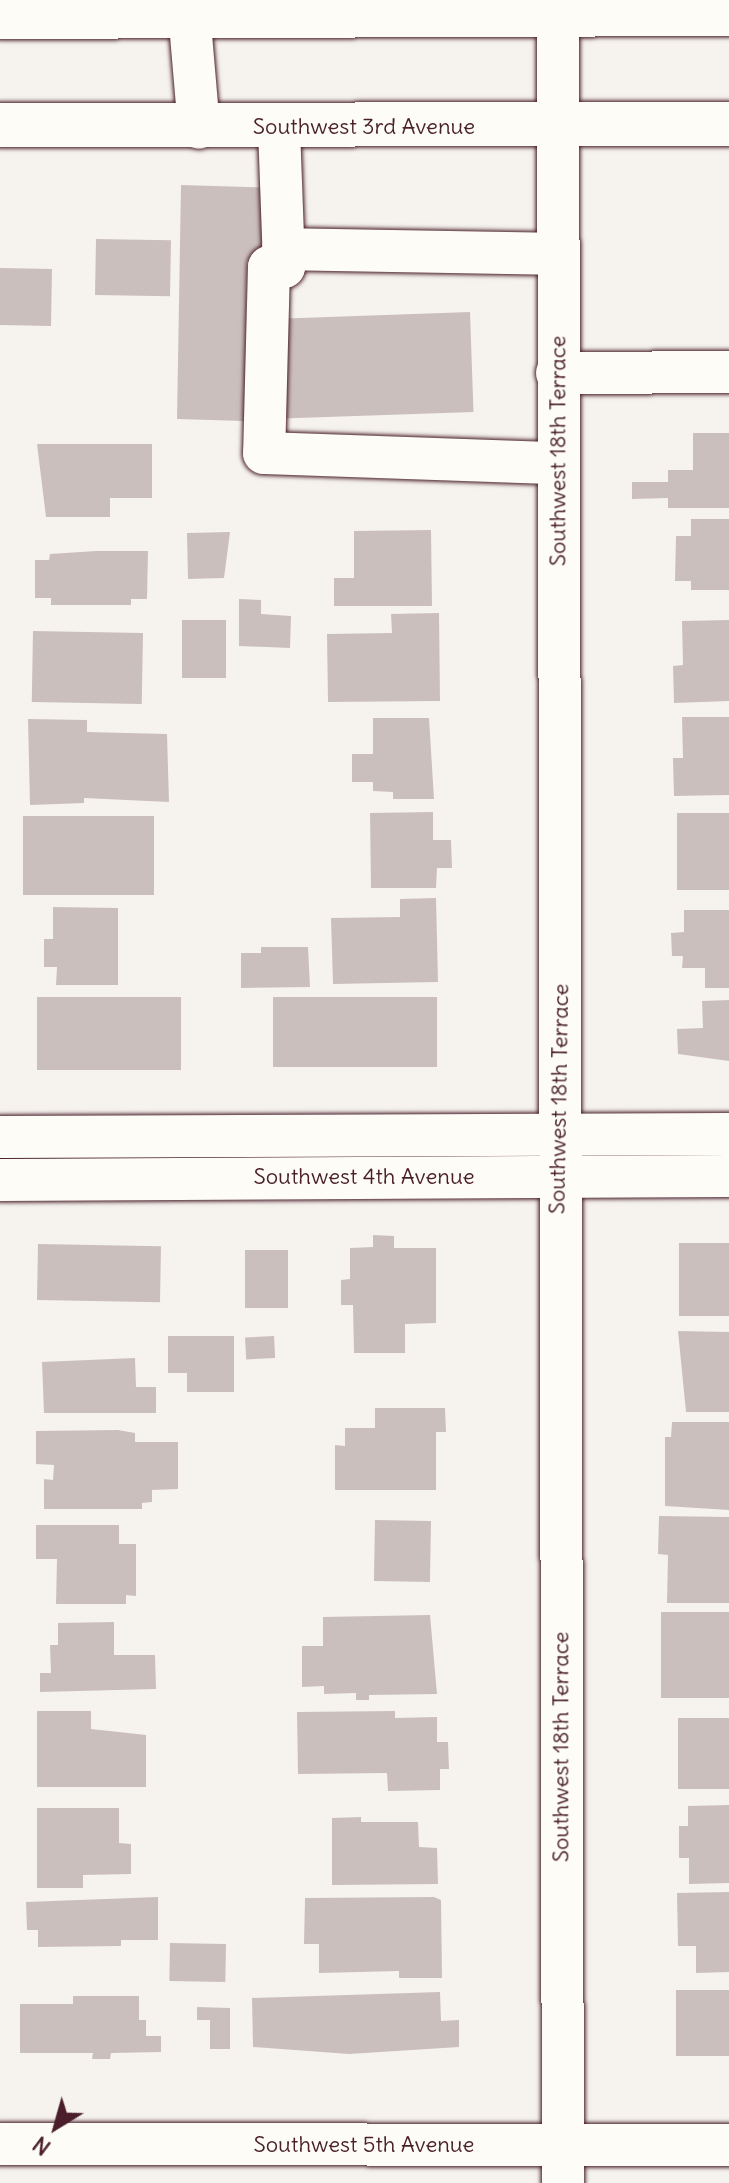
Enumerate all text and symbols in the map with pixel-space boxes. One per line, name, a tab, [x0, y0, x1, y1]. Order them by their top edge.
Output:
street label: Southwest 3rd Avenue	[253, 114, 475, 140]
street label: Southwest 18th Terrace	[545, 336, 571, 566]
street label: Southwest 18th Terrace	[544, 983, 574, 1215]
street label: Southwest 4th Avenue	[253, 1164, 475, 1190]
street label: Southwest 18th Terrace	[548, 1632, 574, 1862]
north arrow	[16, 2087, 96, 2167]
text: N	[27, 2130, 56, 2162]
street label: Southwest 5th Avenue	[254, 2132, 474, 2158]

